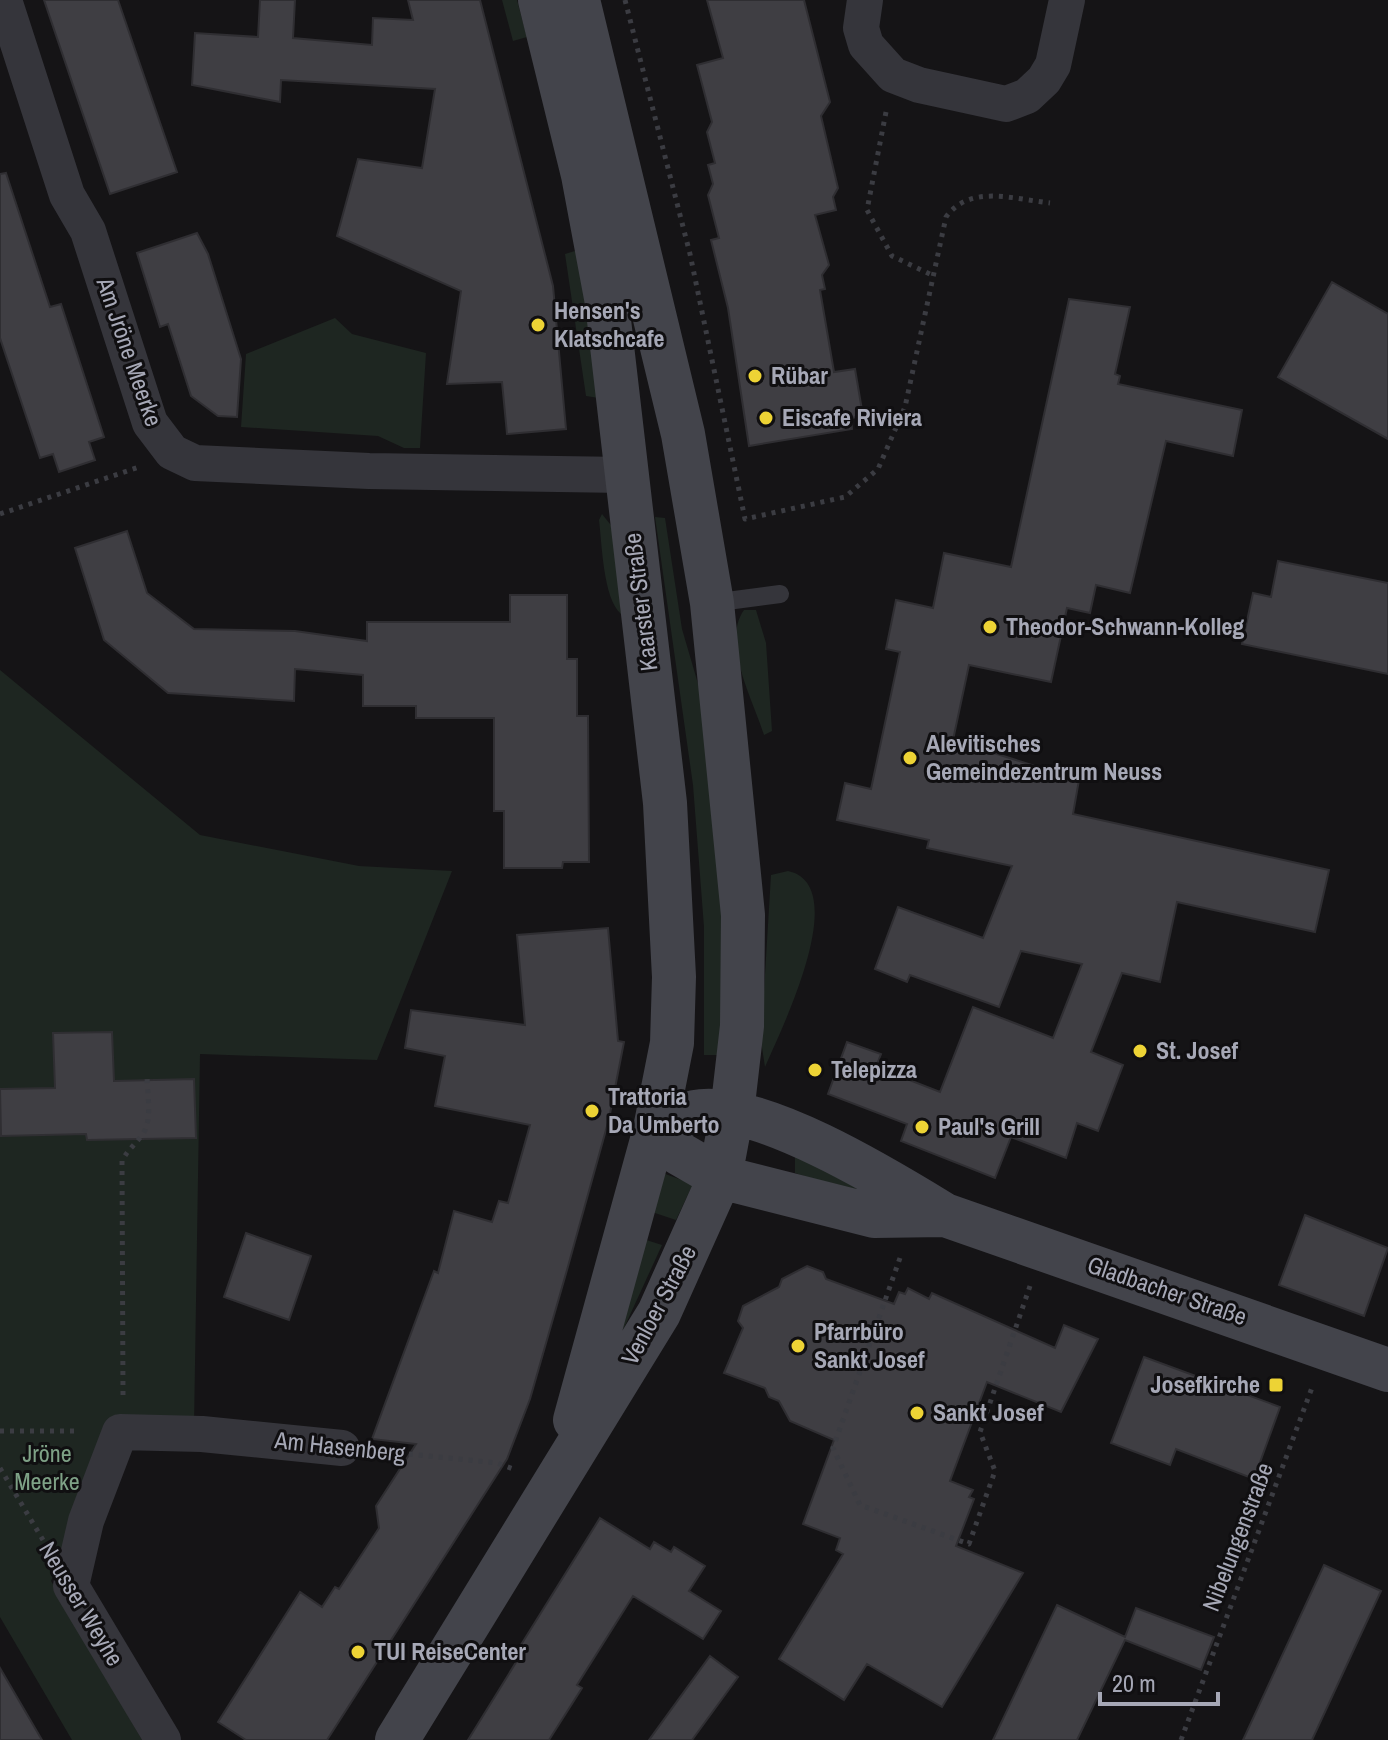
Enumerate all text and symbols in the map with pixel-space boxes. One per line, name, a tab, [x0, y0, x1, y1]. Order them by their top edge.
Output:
street label: Am Jröne Meerke	[89, 272, 170, 430]
place label: Hensen's Klatschcafe	[554, 294, 665, 354]
marker: Hensen's Klatschcafe	[529, 316, 547, 334]
place label: Rübar	[771, 359, 828, 391]
marker: Rübar	[746, 367, 764, 385]
place label: Eiscafe Riviera	[782, 401, 922, 433]
marker: Eiscafe Riviera	[757, 409, 775, 427]
street label: Kaarster Straße	[616, 531, 664, 673]
place label: Theodor-Schwann-Kolleg	[1006, 610, 1244, 642]
marker: Theodor-Schwann-Kolleg	[981, 618, 999, 636]
place label: Alevitisches Gemeindezentrum Neuss	[926, 727, 1162, 787]
marker: Alevitisches Gemeindezentrum Neuss	[901, 749, 919, 767]
place label: St. Josef	[1156, 1034, 1238, 1066]
marker: St. Josef	[1131, 1042, 1149, 1060]
place label: Telepizza	[831, 1053, 917, 1085]
marker: Telepizza	[806, 1061, 824, 1079]
place label: Trattoria Da Umberto	[608, 1080, 720, 1140]
marker: Trattoria Da Umberto	[583, 1102, 601, 1120]
place label: Paul's Grill	[938, 1110, 1040, 1142]
marker: Paul's Grill	[913, 1118, 931, 1136]
street label: Venloer Straße	[613, 1239, 703, 1370]
street label: Gladbacher Straße	[1084, 1248, 1251, 1332]
place label: Pfarrbüro Sankt Josef	[814, 1315, 925, 1375]
marker: Pfarrbüro Sankt Josef	[789, 1337, 807, 1355]
place label: Josefkirche	[1151, 1368, 1260, 1400]
marker: Josefkirche	[1267, 1376, 1285, 1394]
place label: Sankt Josef	[933, 1396, 1044, 1428]
marker: Sankt Josef	[908, 1404, 926, 1422]
street label: Am Hasenberg	[272, 1423, 407, 1469]
park label: Jröne Meerke	[14, 1437, 80, 1497]
street label: Nibelungenstraße	[1194, 1458, 1280, 1615]
street label: Neusser Weyhe	[32, 1535, 132, 1672]
place label: TUI ReiseCenter	[374, 1635, 526, 1667]
marker: TUI ReiseCenter	[349, 1643, 367, 1661]
scale bar	[1100, 1656, 1218, 1706]
text: 20 m	[1112, 1667, 1156, 1699]

